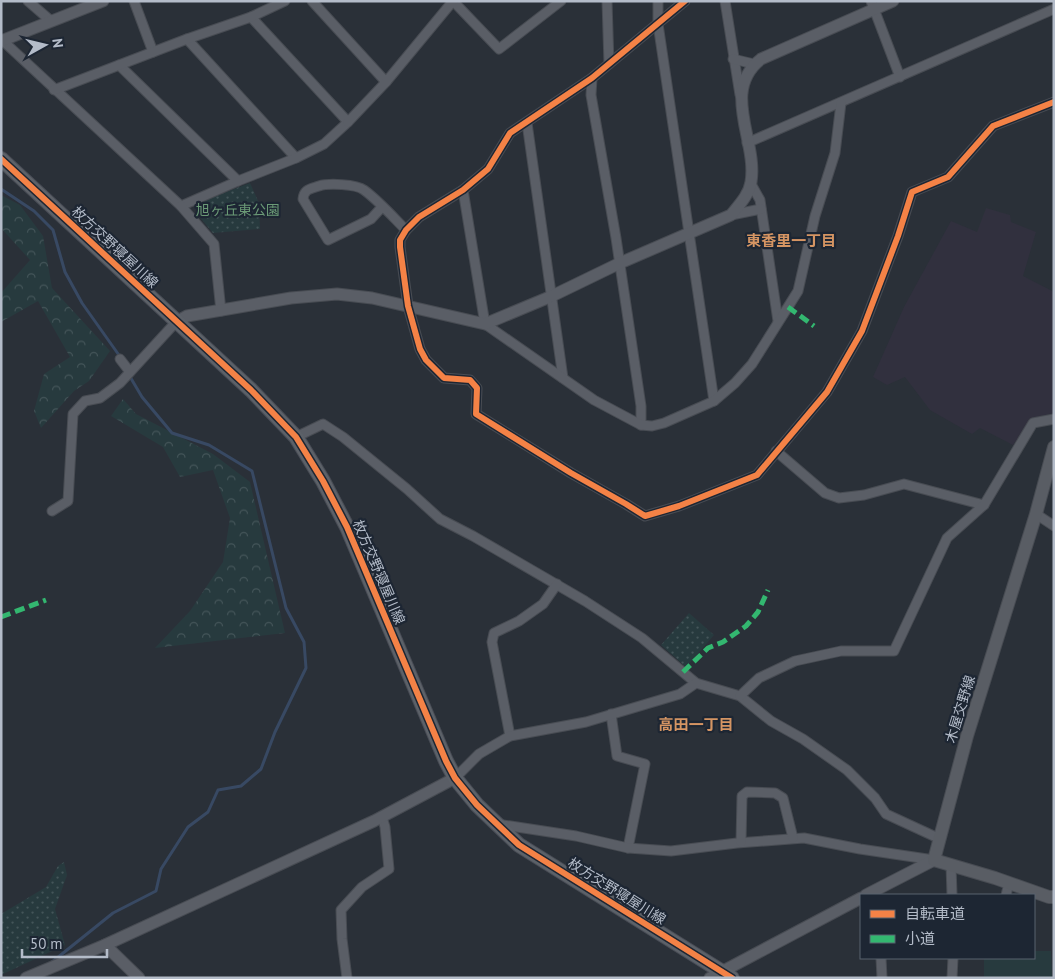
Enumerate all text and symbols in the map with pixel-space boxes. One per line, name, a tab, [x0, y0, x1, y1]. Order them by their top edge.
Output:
north arrow	[20, 20, 70, 70]
text: N	[48, 37, 67, 49]
park label: 旭ヶ丘東公園	[196, 201, 280, 219]
street label: 枚方交野寝屋川線	[68, 202, 162, 292]
district label: 東香里一丁目	[746, 231, 836, 250]
street label: 枚方交野寝屋川線	[349, 517, 409, 627]
street label: 木屋交野線	[941, 673, 979, 745]
district label: 高田一丁目	[658, 715, 734, 734]
street label: 枚方交野寝屋川線	[565, 854, 669, 928]
legend	[860, 894, 1035, 959]
text: 自転車道	[905, 904, 965, 923]
scale bar	[22, 926, 108, 958]
text: 小道	[905, 929, 935, 948]
text: 50 m	[30, 934, 63, 953]

